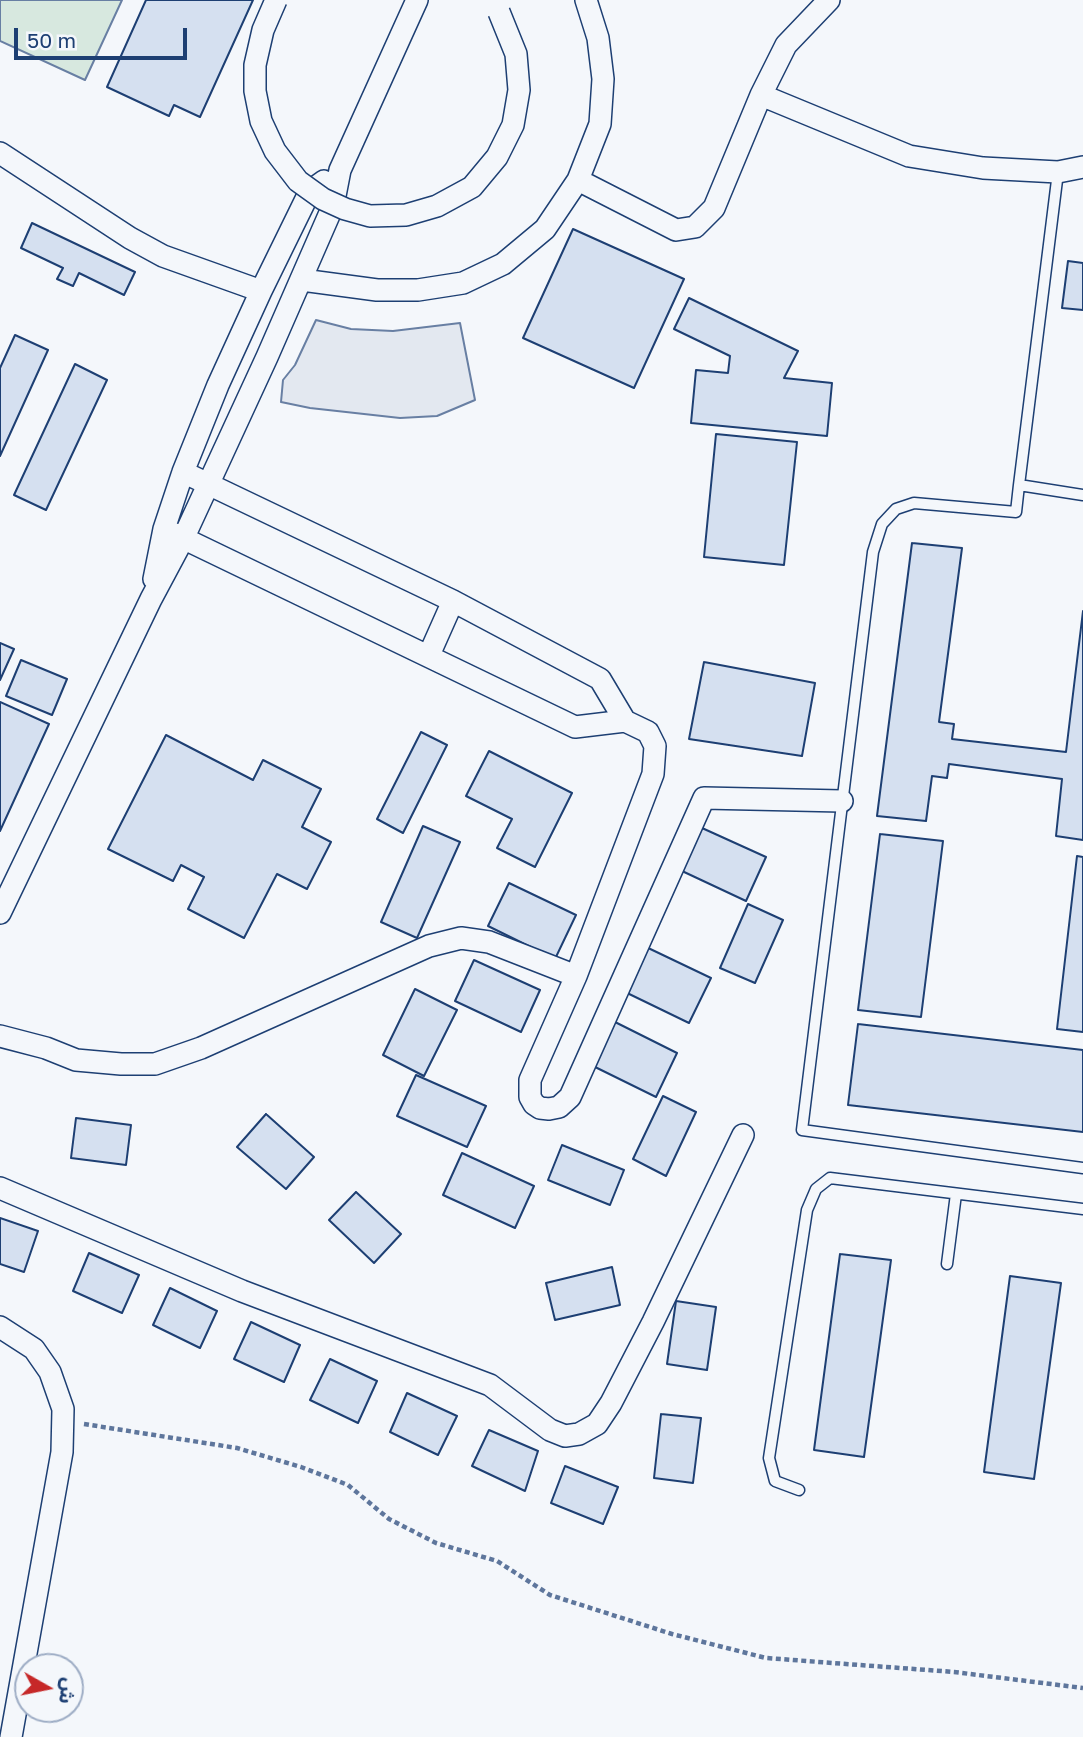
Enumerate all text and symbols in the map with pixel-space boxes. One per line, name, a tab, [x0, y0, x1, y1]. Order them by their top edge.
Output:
scale bar	[18, 14, 191, 58]
text: 50 m	[27, 27, 76, 53]
north arrow	[14, 1653, 84, 1723]
text: ش	[55, 1676, 82, 1706]

